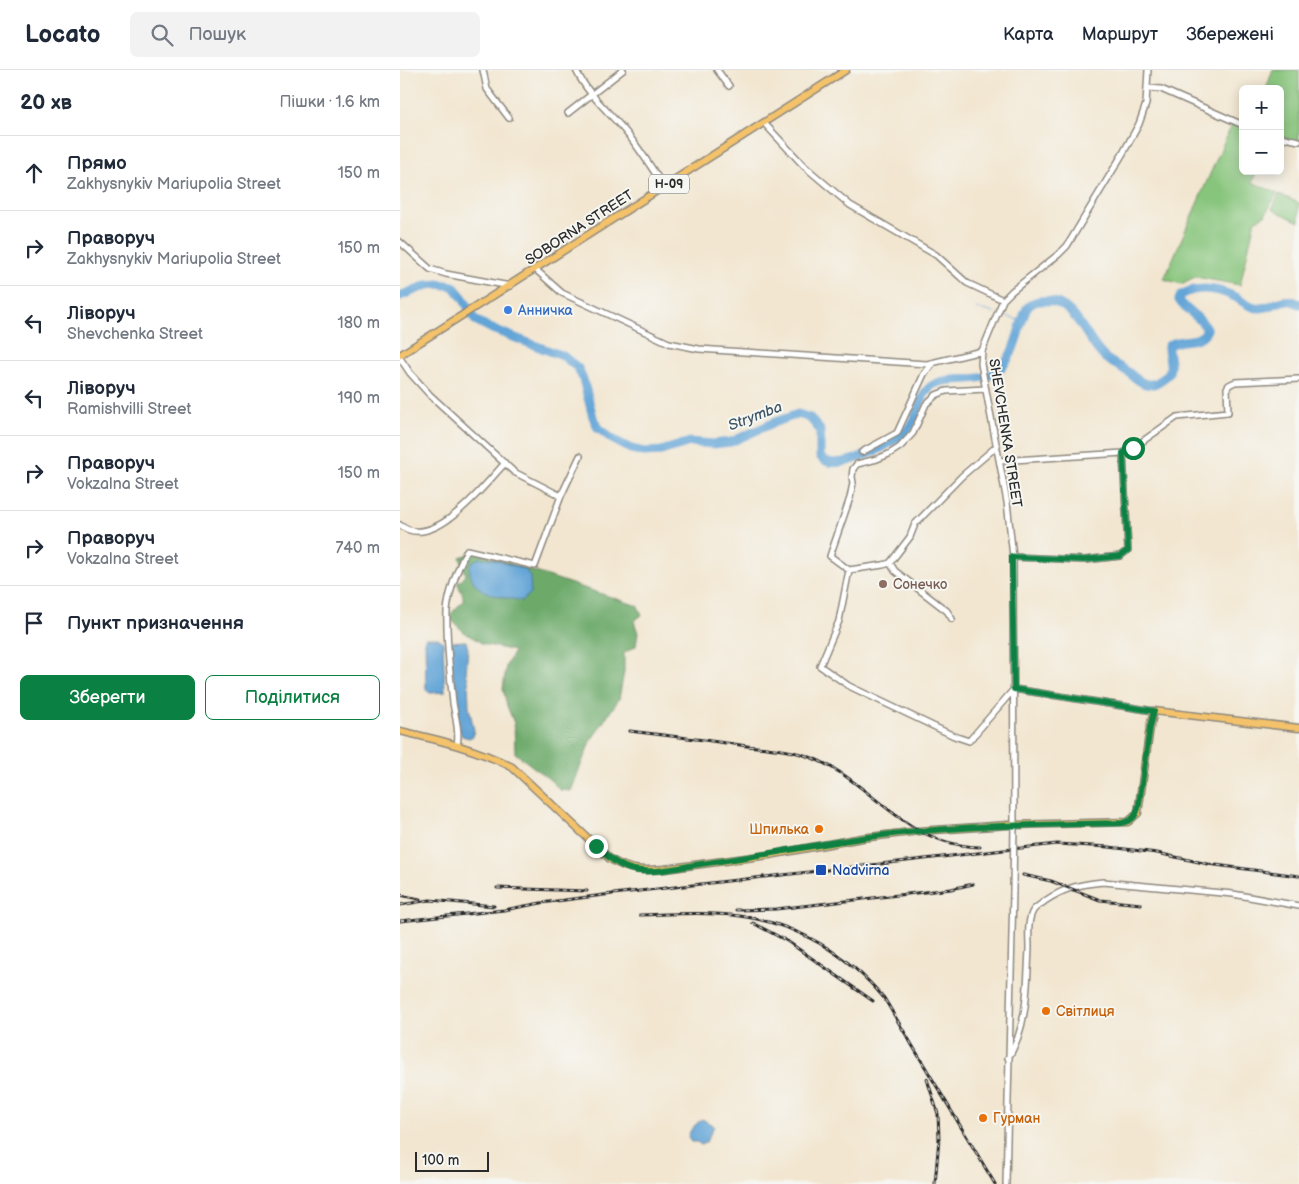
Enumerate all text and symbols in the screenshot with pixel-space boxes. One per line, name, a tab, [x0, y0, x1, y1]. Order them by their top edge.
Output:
search box	[130, 12, 480, 57]
text: Locato	[25, 20, 100, 49]
icon: search	[148, 21, 176, 49]
text: Пошук	[188, 23, 246, 46]
text: Карта	[1003, 24, 1054, 45]
text: Маршрут	[1082, 24, 1158, 45]
text: Збережені	[1186, 24, 1274, 45]
map controls	[1239, 85, 1284, 175]
button: +	[1239, 85, 1284, 130]
text: 20 хв	[20, 90, 72, 115]
text: Пішки · 1.6 km	[279, 93, 380, 112]
button: −	[1239, 130, 1284, 175]
text: Прямо	[67, 152, 127, 175]
icon: ahead	[20, 159, 48, 187]
text: 150 m	[338, 164, 380, 183]
text: Zakhysnykiv Mariupolia Street	[67, 175, 281, 194]
road number: Н-09	[649, 175, 689, 194]
street label: SOBORNA STREET	[522, 186, 637, 269]
text: Праворуч	[67, 227, 155, 250]
icon: right	[20, 234, 48, 262]
text: 150 m	[338, 239, 380, 258]
text: Zakhysnykiv Mariupolia Street	[67, 250, 281, 269]
text: Ліворуч	[67, 302, 136, 325]
place label: Анничка	[517, 302, 574, 319]
marker: Анничка	[502, 304, 514, 316]
icon: left	[20, 309, 48, 337]
text: 180 m	[338, 314, 380, 333]
text: Shevchenka Street	[67, 325, 203, 344]
street label: SHEVCHENKA STREET	[985, 357, 1026, 509]
text: Ліворуч	[67, 377, 136, 400]
icon: left	[20, 384, 48, 412]
text: 190 m	[338, 389, 380, 408]
water label: Strymba	[725, 397, 785, 435]
text: Ramishvilli Street	[67, 400, 191, 419]
route start	[1122, 437, 1145, 460]
text: Праворуч	[67, 452, 155, 475]
icon: right	[20, 459, 48, 487]
text: 150 m	[338, 464, 380, 483]
text: Vokzalna Street	[67, 475, 179, 494]
text: Праворуч	[67, 527, 155, 550]
icon: right	[20, 534, 48, 562]
text: 740 m	[335, 539, 380, 558]
text: Vokzalna Street	[67, 550, 179, 569]
place label: Сонечко	[893, 576, 947, 593]
marker: Сонечко	[877, 578, 889, 590]
icon: arrive	[20, 609, 48, 637]
text: Пункт призначення	[67, 612, 244, 635]
button: Зберегти	[20, 675, 195, 720]
button: Поділитися	[205, 675, 380, 720]
place label: Шпилька	[749, 821, 810, 838]
marker: Шпилька	[813, 823, 825, 835]
route end	[585, 835, 608, 858]
place label: Nadvirna	[832, 862, 889, 879]
marker: Nadvirna	[814, 863, 828, 877]
place label: Світлиця	[1056, 1003, 1115, 1020]
marker: Світлиця	[1040, 1005, 1052, 1017]
place label: Гурман	[993, 1110, 1041, 1127]
marker: Гурман	[977, 1112, 989, 1124]
scale bar	[415, 1149, 489, 1172]
text: 100 m	[422, 1152, 459, 1169]

